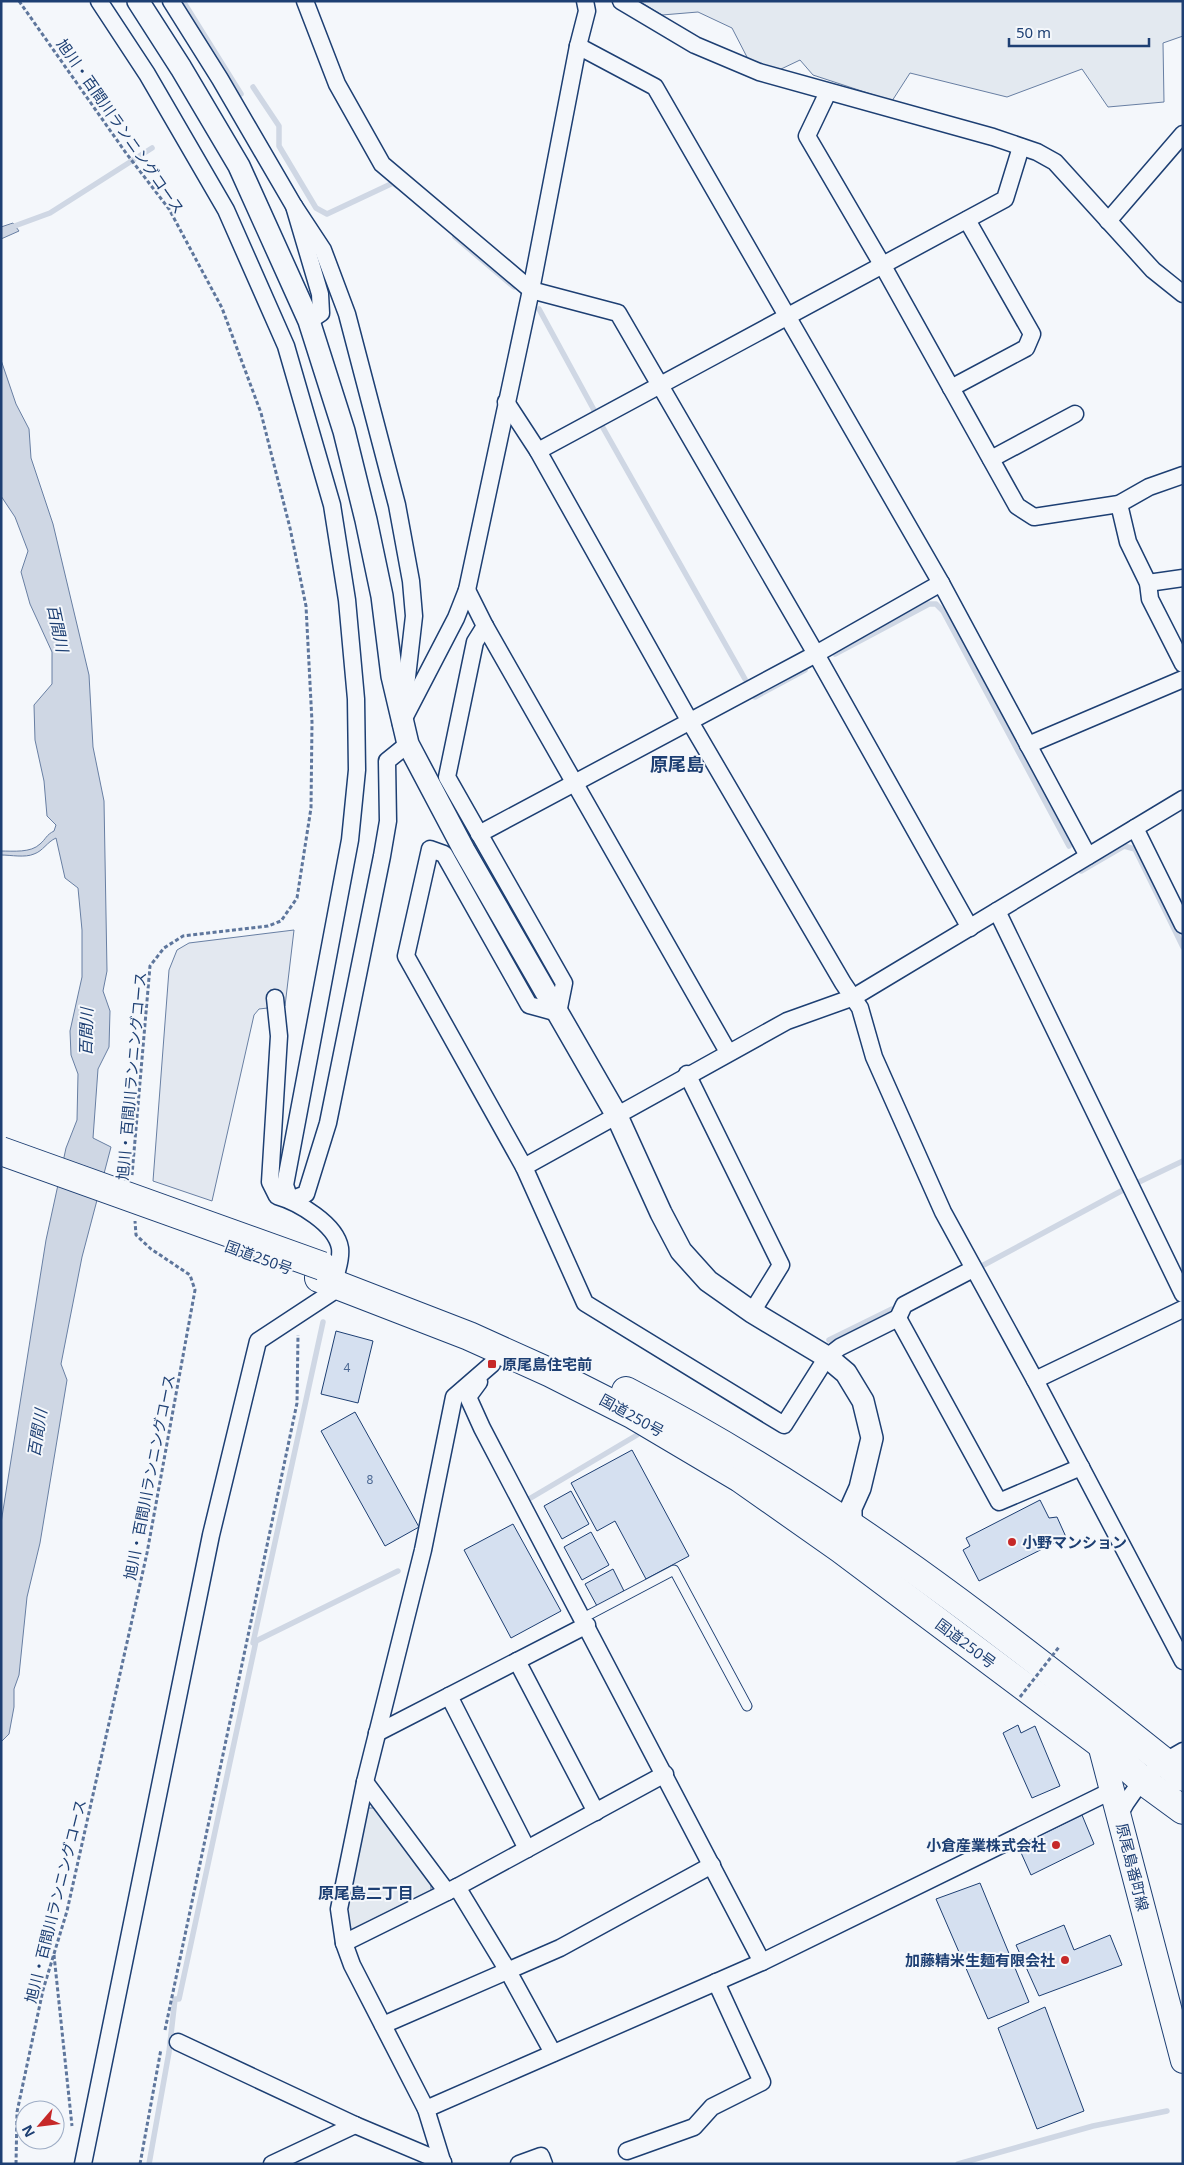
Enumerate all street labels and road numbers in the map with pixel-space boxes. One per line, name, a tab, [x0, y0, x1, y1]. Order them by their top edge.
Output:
street label: 旭川・百間川ランニングコース	[53, 35, 189, 217]
street label: 旭川・百間川ランニングコース	[112, 971, 150, 1181]
street label: 国道250号	[222, 1236, 296, 1278]
street label: 旭川・百間川ランニングコース	[119, 1372, 179, 1582]
street label: 国道250号	[596, 1389, 668, 1441]
street label: 国道250号	[932, 1614, 1000, 1672]
street label: 旭川・百間川ランニングコース	[20, 1797, 90, 2005]
street label: 原尾島番町線	[1112, 1821, 1154, 1913]

